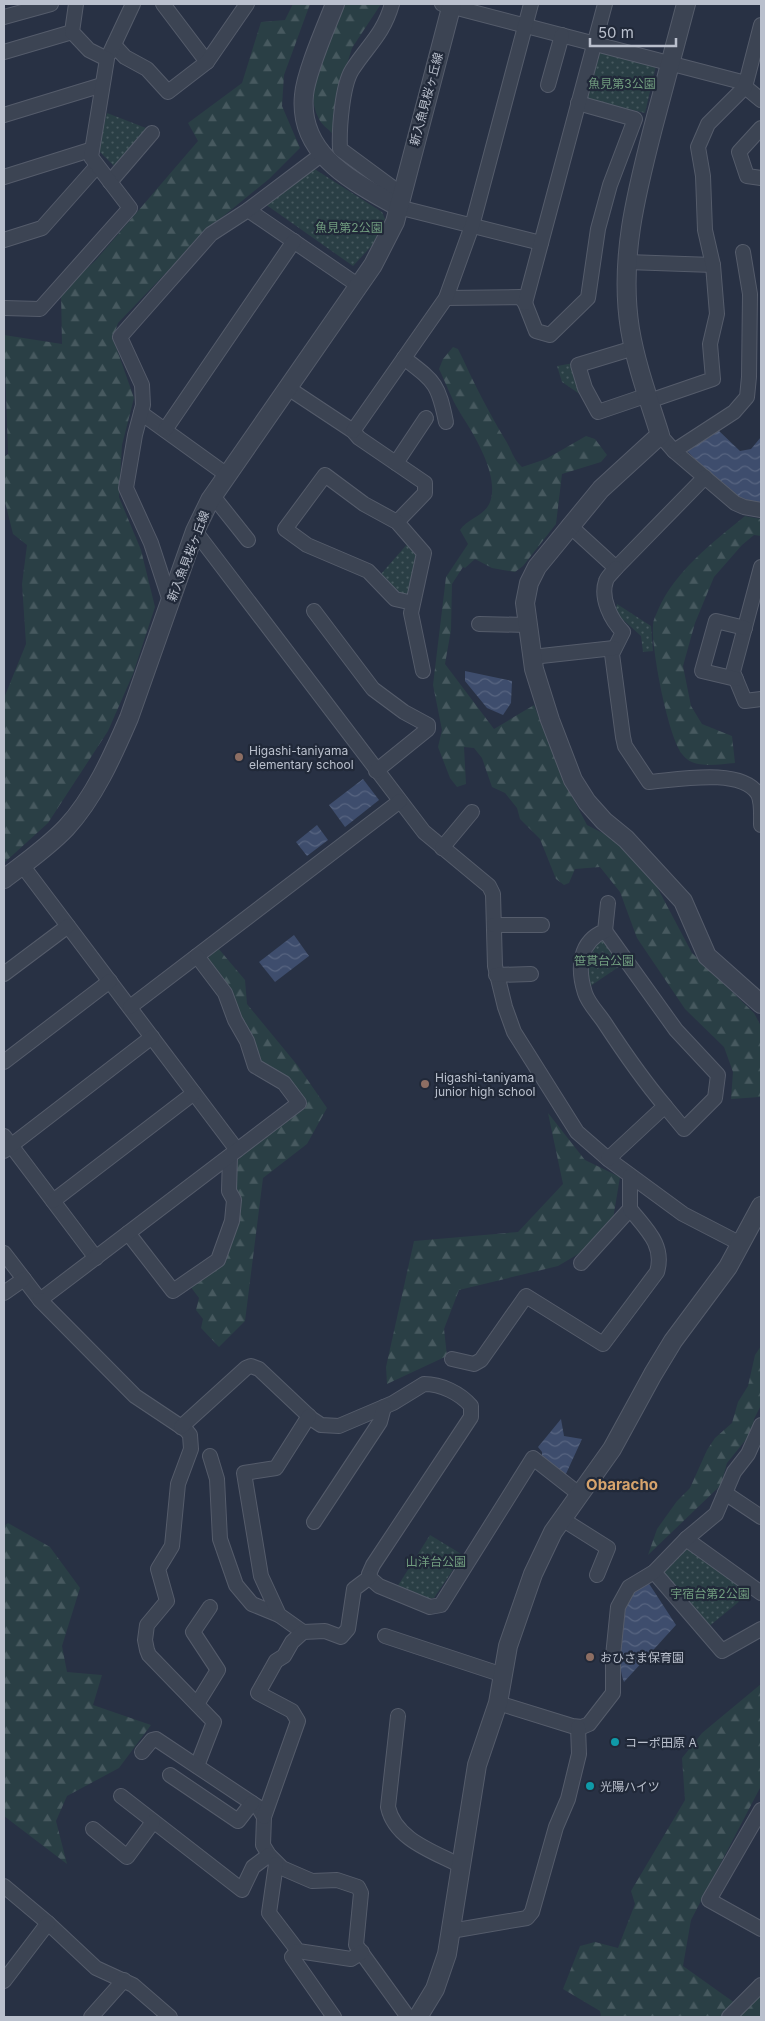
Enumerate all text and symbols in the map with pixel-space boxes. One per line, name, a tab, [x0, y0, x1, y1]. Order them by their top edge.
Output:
scale bar	[590, 15, 676, 47]
text: 50 m	[598, 23, 634, 42]
street label: 新入魚見桜ヶ丘線	[406, 51, 446, 147]
park label: 魚見第3公園	[588, 76, 656, 91]
park label: 魚見第2公園	[315, 220, 383, 235]
street label: 新入魚見桜ヶ丘線	[164, 508, 212, 604]
place label: Higashi-taniyama elementary school	[249, 743, 354, 772]
marker: Higashi-taniyama elementary school	[233, 751, 245, 763]
park label: 笹貫台公園	[574, 953, 634, 968]
place label: Higashi-taniyama junior high school	[434, 1070, 536, 1099]
marker: Higashi-taniyama junior high school	[419, 1078, 431, 1090]
district label: Obaracho	[586, 1475, 658, 1494]
park label: 山洋台公園	[406, 1554, 466, 1569]
park label: 宇宿台第2公園	[670, 1586, 750, 1601]
place label: おひさま保育園	[600, 1650, 684, 1665]
marker: おひさま保育園	[584, 1651, 596, 1663]
place label: コーポ田原 A	[625, 1735, 697, 1750]
marker: コーポ田原 A	[609, 1736, 621, 1748]
place label: 光陽ハイツ	[600, 1779, 660, 1794]
marker: 光陽ハイツ	[584, 1780, 596, 1792]

